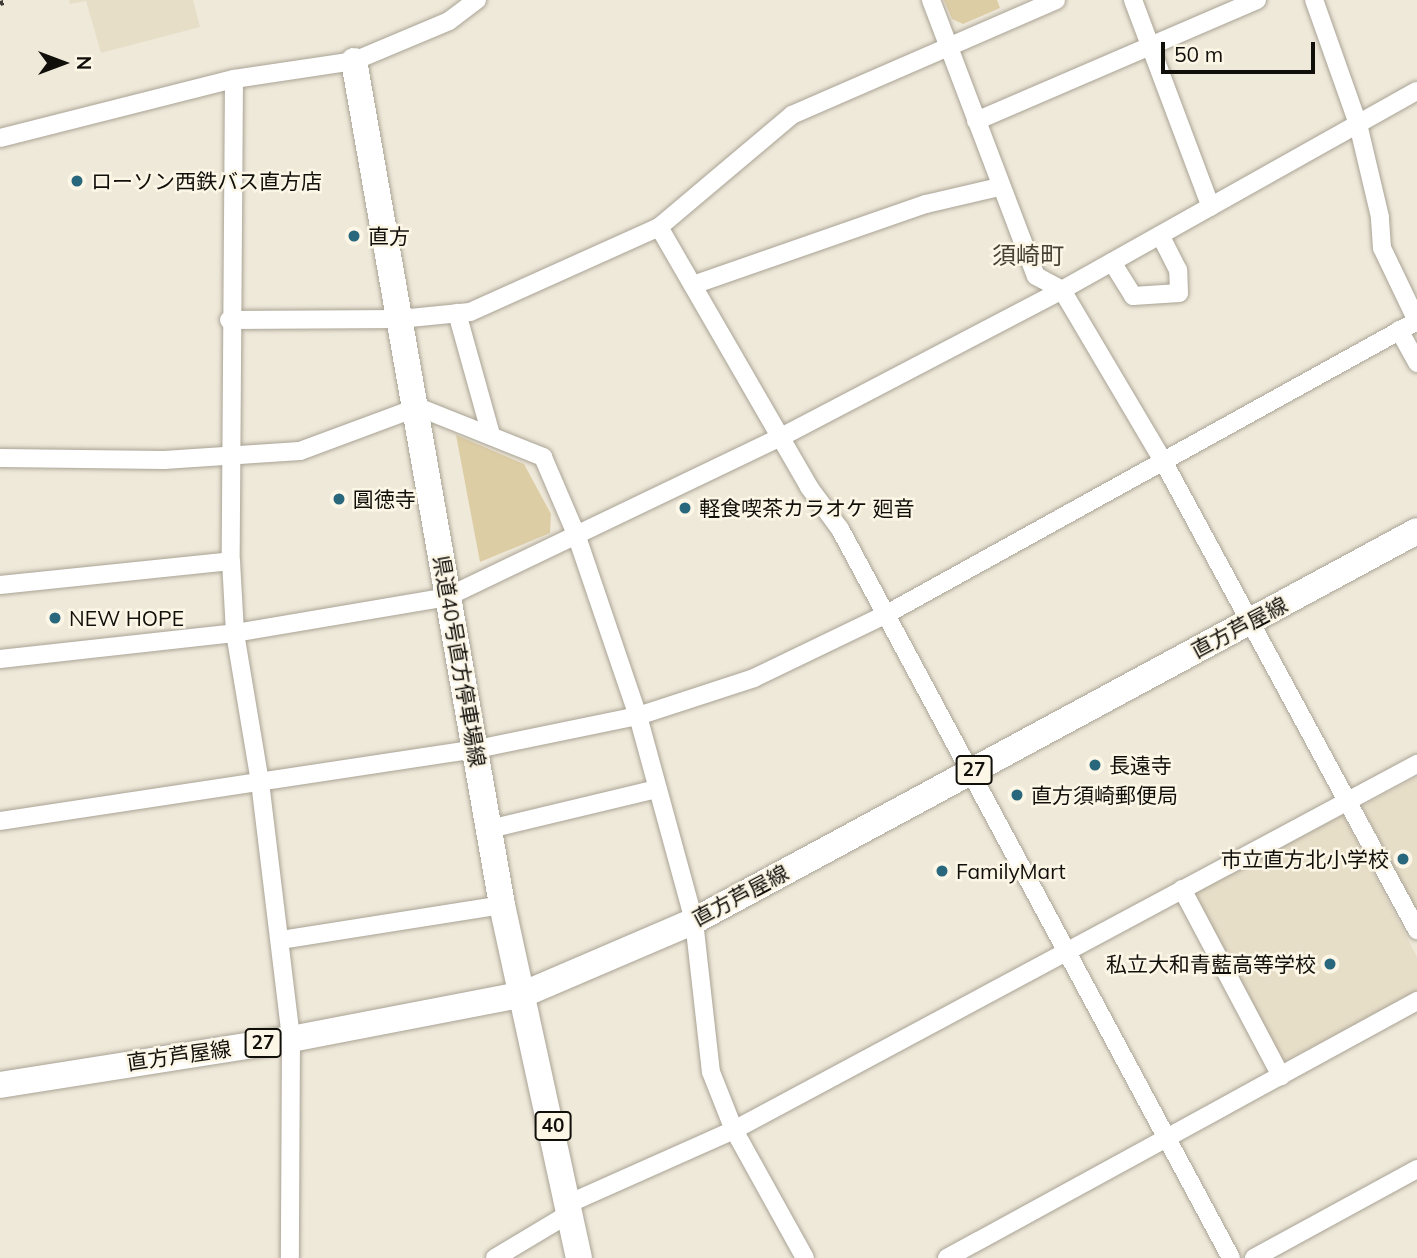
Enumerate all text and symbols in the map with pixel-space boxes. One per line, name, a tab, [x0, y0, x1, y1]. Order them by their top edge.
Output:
north arrow	[28, 28, 98, 98]
scale bar	[1165, 28, 1319, 72]
text: 50 m	[1174, 41, 1223, 67]
text: N	[72, 56, 96, 70]
place label: ローソン西鉄バス直方店	[91, 168, 322, 194]
marker: ローソン西鉄バス直方店	[69, 173, 85, 189]
place label: 直方	[368, 223, 410, 249]
marker: 直方	[346, 228, 362, 244]
district label: 須崎町	[992, 242, 1064, 270]
place label: 圓徳寺	[353, 486, 416, 512]
marker: 圓徳寺	[331, 491, 347, 507]
place label: 軽食喫茶カラオケ 廻音	[699, 495, 914, 521]
marker: 軽食喫茶カラオケ 廻音	[677, 500, 693, 516]
street label: 県道40号直方停車場線	[429, 553, 491, 769]
street label: 直方芦屋線	[1187, 591, 1291, 663]
place label: NEW HOPE	[69, 605, 184, 631]
marker: NEW HOPE	[47, 610, 63, 626]
place label: 長遠寺	[1109, 752, 1172, 778]
road number: 27	[955, 754, 993, 786]
marker: 長遠寺	[1087, 757, 1103, 773]
place label: 直方須崎郵便局	[1031, 782, 1178, 808]
marker: 直方須崎郵便局	[1009, 787, 1025, 803]
place label: 市立直方北小学校	[1221, 846, 1389, 872]
marker: 市立直方北小学校	[1395, 851, 1411, 867]
place label: FamilyMart	[956, 858, 1066, 884]
street label: 直方芦屋線	[688, 859, 792, 931]
marker: FamilyMart	[934, 863, 950, 879]
place label: 私立大和青藍高等学校	[1106, 951, 1316, 977]
marker: 私立大和青藍高等学校	[1322, 956, 1338, 972]
road number: 27	[244, 1028, 282, 1058]
street label: 直方芦屋線	[125, 1035, 233, 1075]
road number: 40	[534, 1110, 572, 1142]

